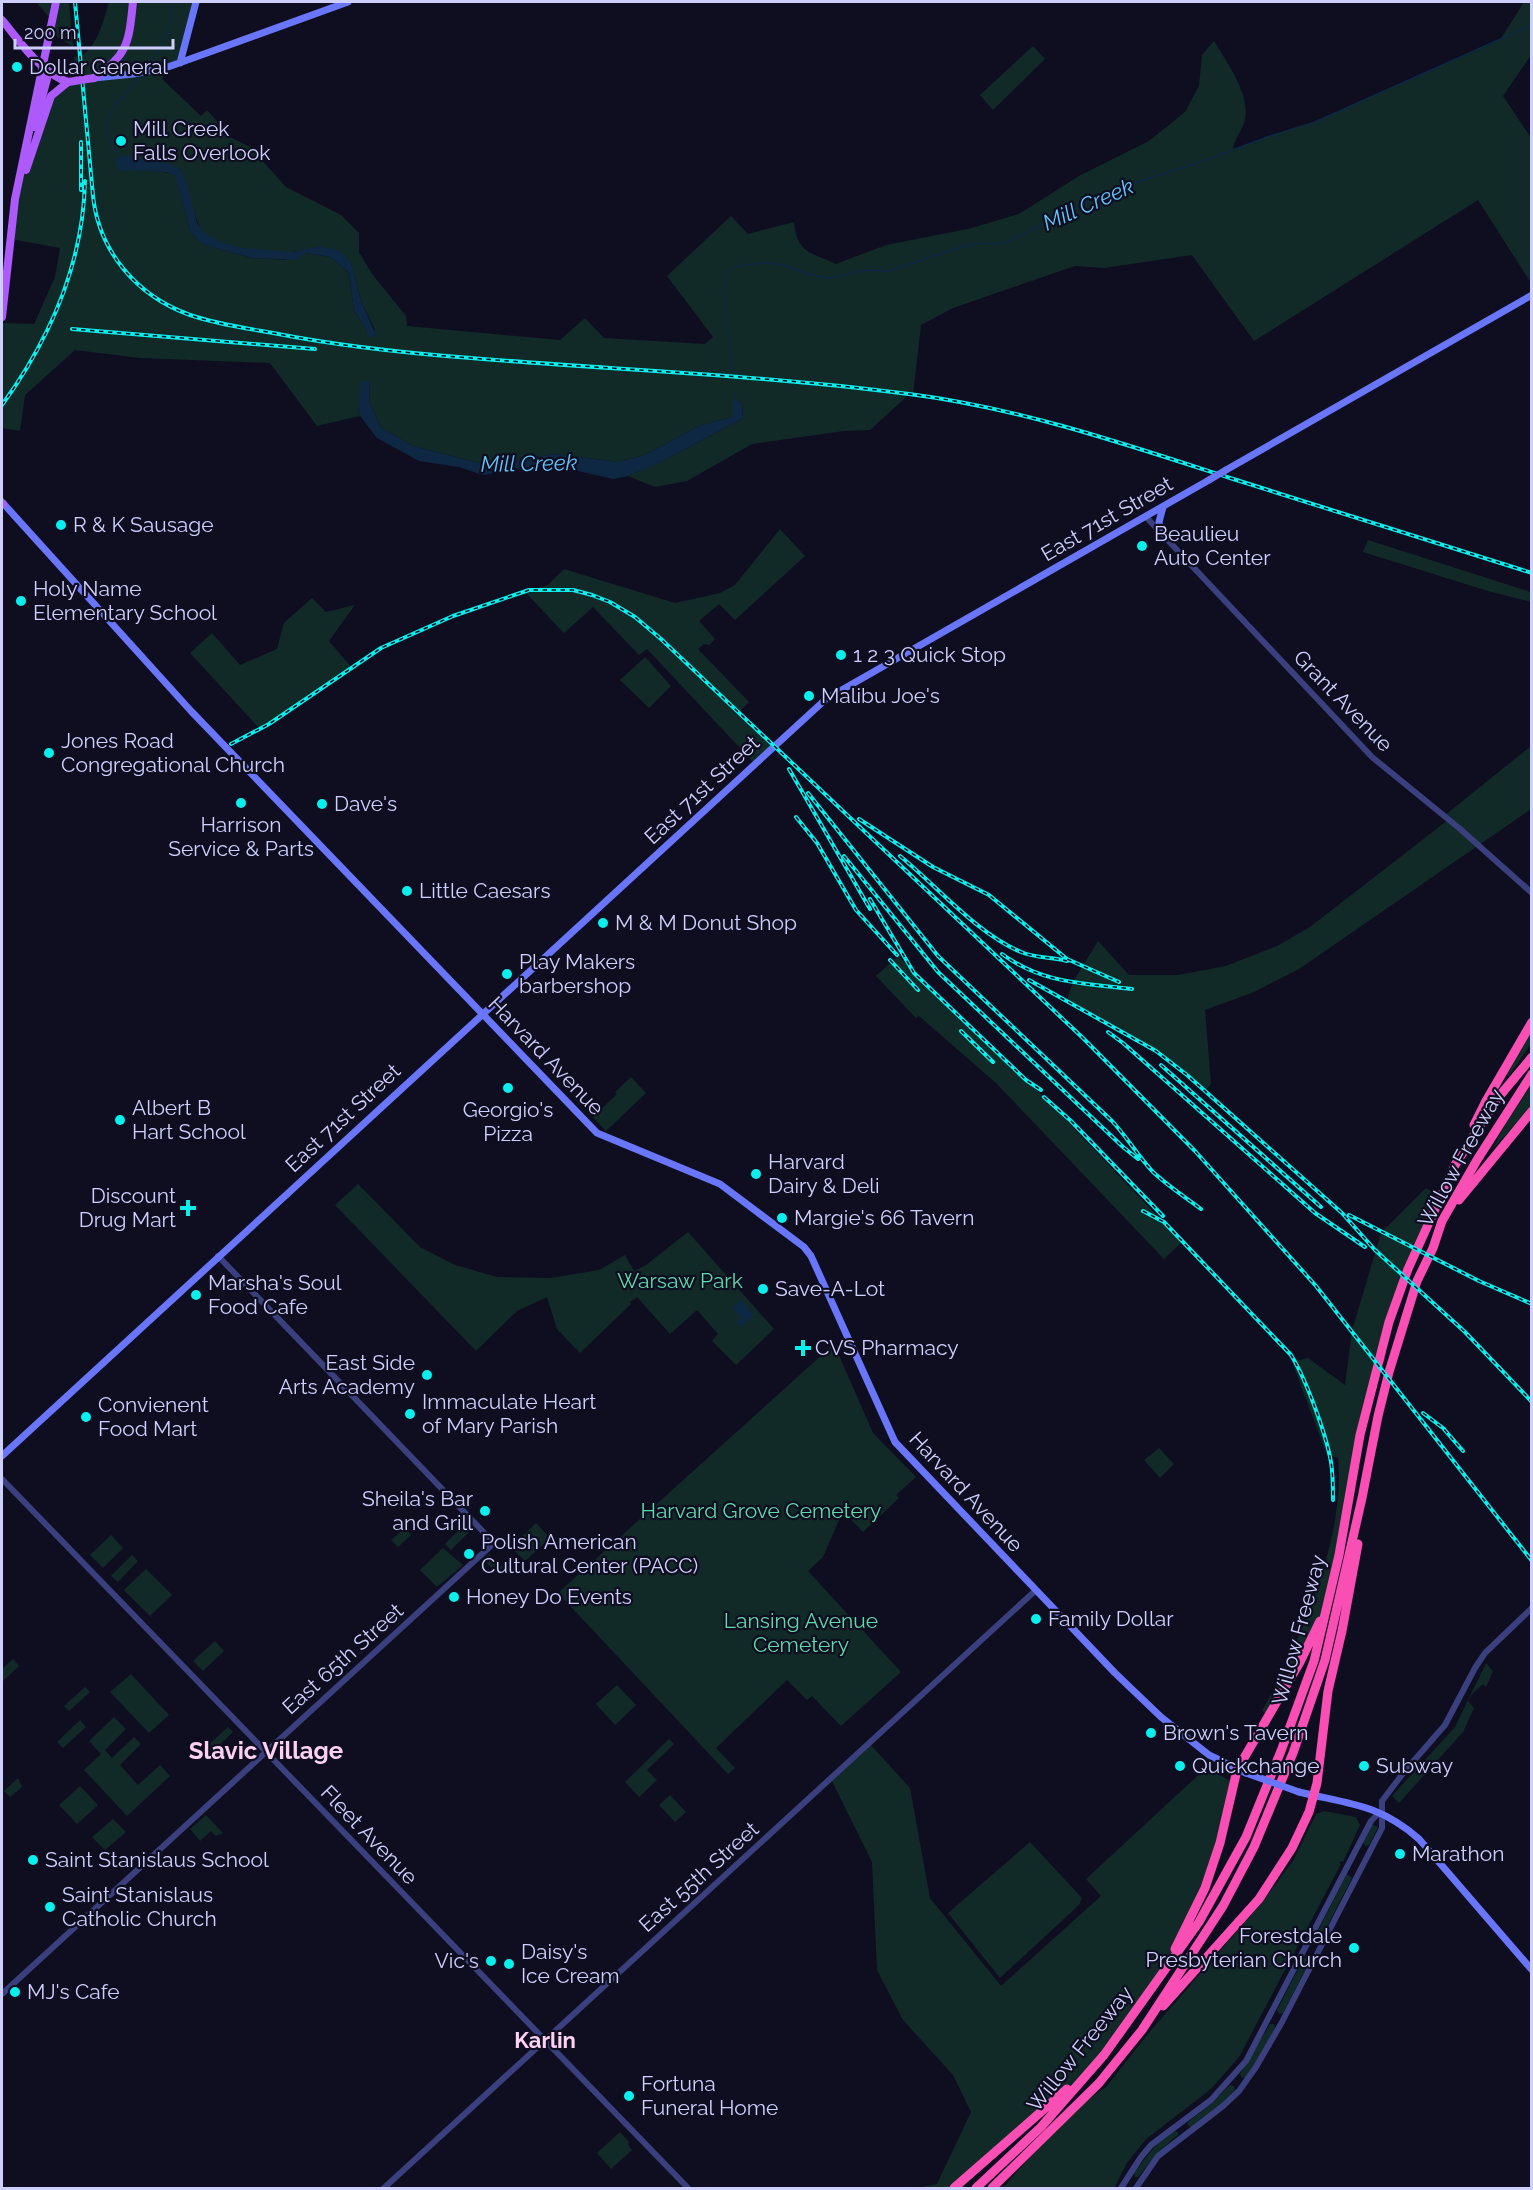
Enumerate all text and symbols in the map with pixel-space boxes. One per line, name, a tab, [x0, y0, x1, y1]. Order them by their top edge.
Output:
scale bar	[15, 12, 172, 50]
text: 200 m	[24, 22, 77, 43]
place label: Dollar General	[29, 54, 168, 79]
marker: Dollar General	[10, 60, 24, 74]
place label: Mill Creek Falls Overlook	[133, 116, 270, 165]
marker: Mill Creek Falls Overlook	[114, 134, 128, 148]
water label: Mill Creek	[1039, 172, 1138, 236]
water label: Mill Creek	[480, 449, 578, 477]
street label: East 71st Street	[1037, 471, 1177, 566]
place label: R & K Sausage	[73, 512, 214, 537]
marker: R & K Sausage	[54, 518, 68, 532]
place label: Beaulieu Auto Center	[1154, 521, 1271, 570]
marker: Beaulieu Auto Center	[1135, 539, 1149, 553]
place label: Holy Name Elementary School	[33, 576, 217, 625]
marker: Holy Name Elementary School	[14, 594, 28, 608]
place label: 1 2 3 Quick Stop	[853, 642, 1006, 667]
street label: Grant Avenue	[1289, 645, 1398, 757]
marker: 1 2 3 Quick Stop	[834, 648, 848, 662]
place label: Malibu Joe's	[821, 683, 940, 708]
marker: Malibu Joe's	[802, 689, 816, 703]
place label: Jones Road Congregational Church	[61, 728, 285, 777]
street label: East 71st Street	[639, 730, 764, 849]
marker: Jones Road Congregational Church	[42, 746, 56, 760]
place label: Dave's	[334, 791, 397, 816]
marker: Harrison Service & Parts	[234, 796, 248, 810]
marker: Dave's	[315, 797, 329, 811]
place label: Harrison Service & Parts	[168, 812, 314, 861]
place label: Little Caesars	[419, 878, 551, 903]
marker: Little Caesars	[400, 884, 414, 898]
place label: M & M Donut Shop	[615, 910, 797, 935]
marker: M & M Donut Shop	[596, 916, 610, 930]
place label: Play Makers barbershop	[519, 949, 635, 998]
marker: Play Makers barbershop	[500, 967, 514, 981]
street label: Harvard Avenue	[483, 991, 609, 1120]
street label: East 71st Street	[280, 1058, 405, 1177]
marker: Georgio's Pizza	[501, 1081, 515, 1095]
street label: Willow Freeway	[1412, 1084, 1509, 1231]
place label: Albert B Hart School	[132, 1095, 246, 1144]
place label: Georgio's Pizza	[463, 1097, 553, 1146]
marker: Albert B Hart School	[113, 1113, 127, 1127]
place label: Harvard Dairy & Deli	[768, 1149, 880, 1198]
marker: Harvard Dairy & Deli	[749, 1167, 763, 1181]
place label: Discount Drug Mart	[79, 1183, 176, 1232]
marker: Discount Drug Mart	[181, 1201, 195, 1215]
place label: Margie's 66 Tavern	[794, 1205, 974, 1230]
marker: Margie's 66 Tavern	[775, 1211, 789, 1225]
park label: Warsaw Park	[617, 1268, 743, 1293]
place label: Marsha's Soul Food Cafe	[208, 1270, 342, 1319]
place label: Save-A-Lot	[775, 1276, 885, 1301]
marker: Save-A-Lot	[756, 1282, 770, 1296]
marker: Marsha's Soul Food Cafe	[189, 1288, 203, 1302]
place label: CVS Pharmacy	[815, 1335, 959, 1360]
marker: CVS Pharmacy	[796, 1341, 810, 1355]
place label: East Side Arts Academy	[279, 1350, 415, 1399]
marker: East Side Arts Academy	[420, 1368, 434, 1382]
place label: Immaculate Heart of Mary Parish	[422, 1389, 596, 1438]
place label: Convienent Food Mart	[98, 1392, 209, 1441]
marker: Immaculate Heart of Mary Parish	[403, 1407, 417, 1421]
marker: Convienent Food Mart	[79, 1410, 93, 1424]
street label: Harvard Avenue	[904, 1426, 1028, 1557]
place label: Sheila's Bar and Grill	[362, 1486, 474, 1535]
park label: Harvard Grove Cemetery	[641, 1498, 881, 1523]
marker: Sheila's Bar and Grill	[478, 1504, 492, 1518]
place label: Polish American Cultural Center (PACC)	[481, 1529, 698, 1578]
marker: Polish American Cultural Center (PACC)	[462, 1547, 476, 1561]
street label: Willow Freeway	[1266, 1552, 1331, 1708]
place label: Honey Do Events	[466, 1584, 632, 1609]
marker: Honey Do Events	[447, 1590, 461, 1604]
street label: East 65th Street	[277, 1598, 408, 1719]
place label: Family Dollar	[1048, 1606, 1174, 1631]
park label: Lansing Avenue Cemetery	[724, 1608, 878, 1657]
marker: Family Dollar	[1029, 1612, 1043, 1626]
place label: Brown's Tavern	[1163, 1720, 1309, 1745]
marker: Brown's Tavern	[1144, 1726, 1158, 1740]
district label: Slavic Village	[189, 1736, 343, 1765]
place label: Quickchange	[1192, 1753, 1320, 1778]
place label: Subway	[1376, 1753, 1453, 1778]
marker: Quickchange	[1173, 1759, 1187, 1773]
marker: Subway	[1357, 1759, 1371, 1773]
street label: Fleet Avenue	[316, 1780, 423, 1889]
street label: East 55th Street	[634, 1816, 764, 1937]
place label: Marathon	[1412, 1841, 1504, 1866]
place label: Saint Stanislaus School	[45, 1847, 269, 1872]
marker: Marathon	[1393, 1847, 1407, 1861]
marker: Saint Stanislaus School	[26, 1853, 40, 1867]
place label: Saint Stanislaus Catholic Church	[62, 1882, 217, 1931]
marker: Saint Stanislaus Catholic Church	[43, 1900, 57, 1914]
place label: Forestdale Presbyterian Church	[1145, 1923, 1342, 1972]
place label: Daisy's Ice Cream	[521, 1939, 620, 1988]
marker: Forestdale Presbyterian Church	[1347, 1941, 1361, 1955]
place label: Vic's	[435, 1948, 479, 1973]
marker: Vic's	[484, 1954, 498, 1968]
marker: Daisy's Ice Cream	[502, 1957, 516, 1971]
place label: MJ's Cafe	[27, 1979, 120, 2004]
street label: Willow Freeway	[1021, 1981, 1138, 2116]
marker: MJ's Cafe	[8, 1985, 22, 1999]
district label: Karlin	[514, 2027, 576, 2053]
place label: Fortuna Funeral Home	[641, 2071, 778, 2120]
marker: Fortuna Funeral Home	[622, 2089, 636, 2103]

